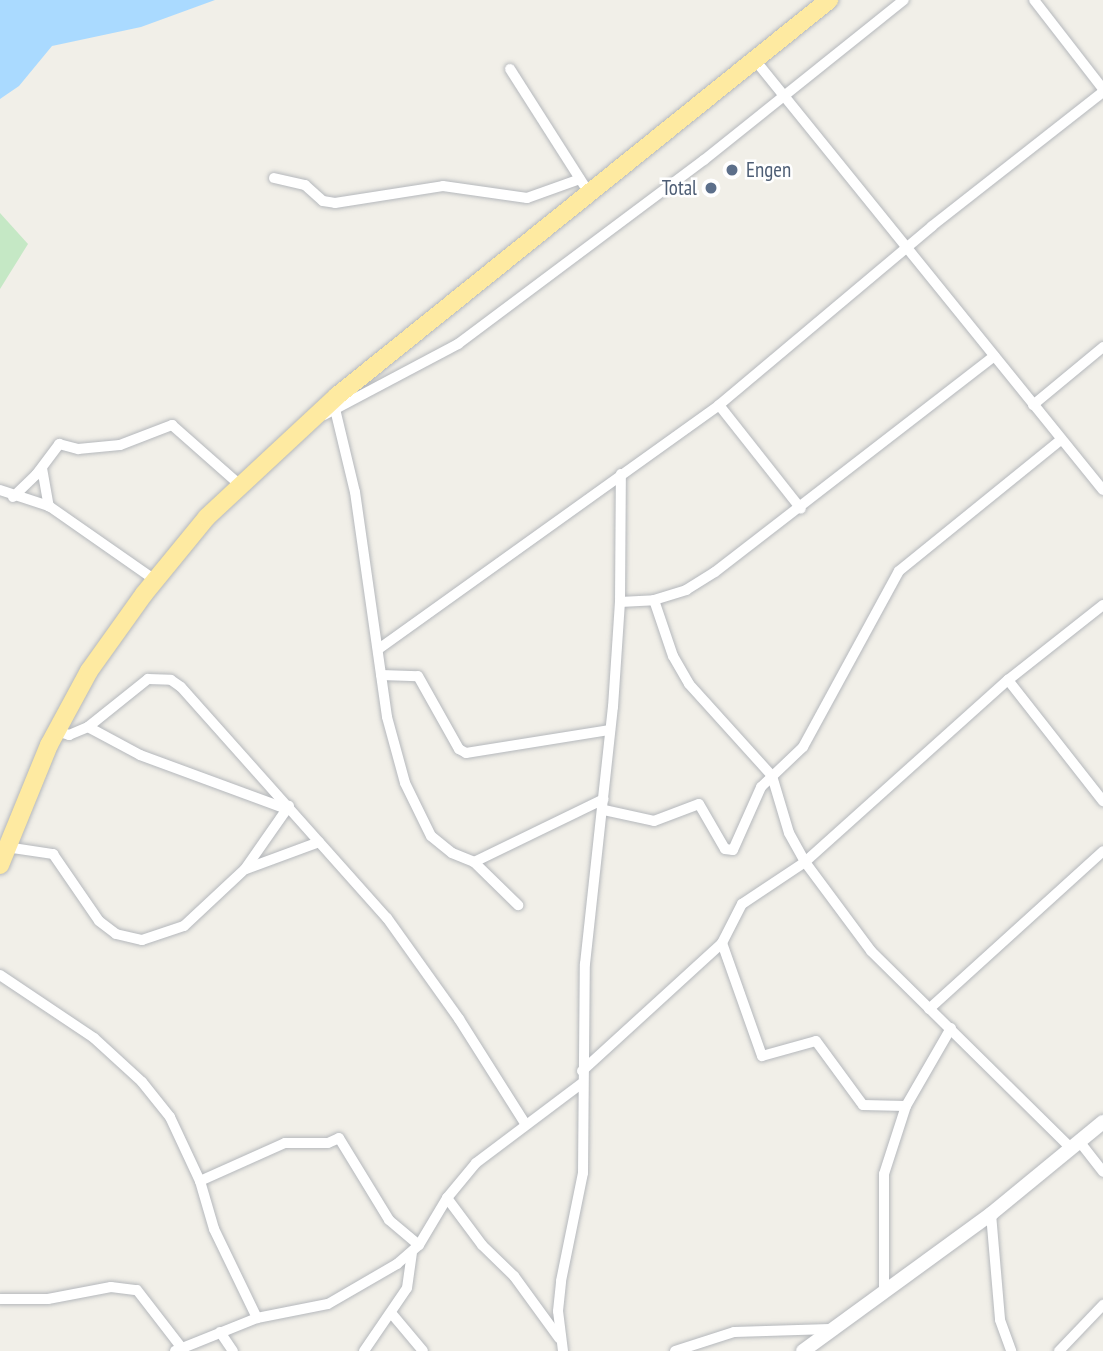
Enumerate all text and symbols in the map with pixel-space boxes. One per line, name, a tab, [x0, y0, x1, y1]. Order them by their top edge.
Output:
place label: Engen	[746, 157, 791, 183]
marker: Engen	[724, 162, 740, 178]
place label: Total	[662, 175, 697, 201]
marker: Total	[703, 180, 719, 196]

